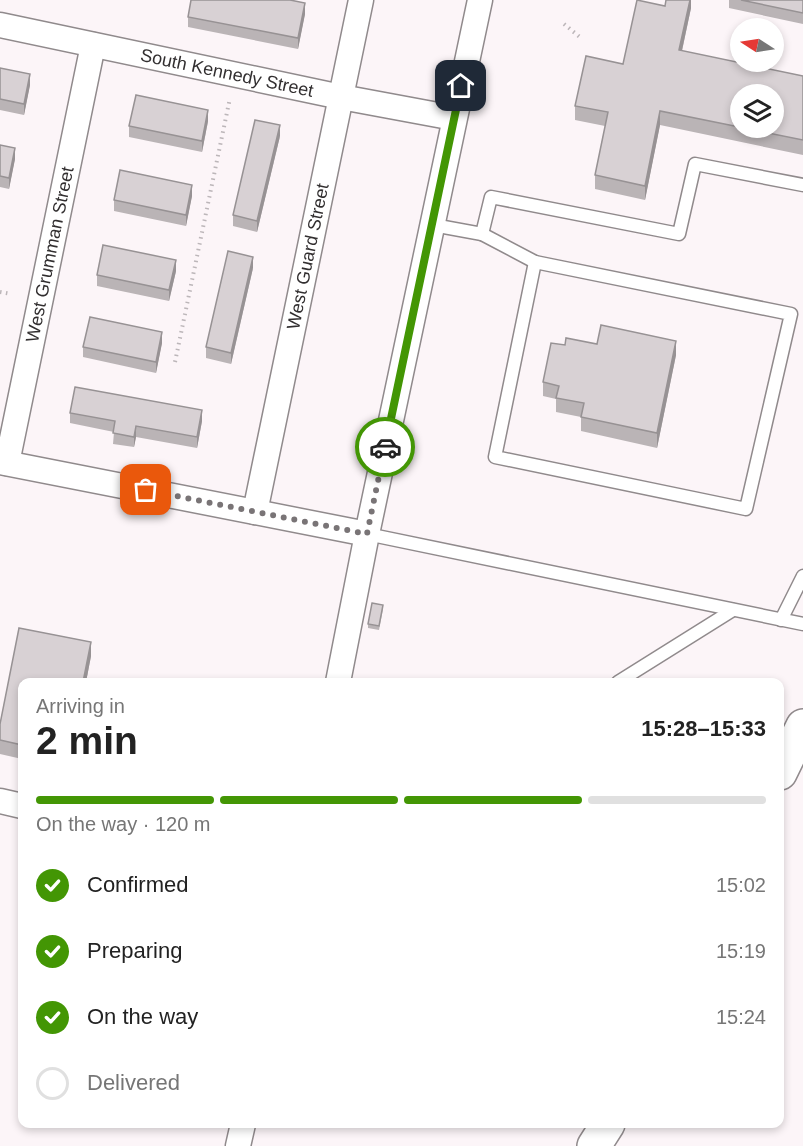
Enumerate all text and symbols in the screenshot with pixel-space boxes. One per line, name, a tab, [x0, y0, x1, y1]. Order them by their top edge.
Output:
north arrow	[730, 18, 784, 72]
map controls	[730, 18, 784, 138]
street label: South Kennedy Street	[139, 45, 315, 101]
pin	[435, 60, 486, 111]
icon: home	[444, 69, 477, 102]
button: layers	[730, 84, 784, 138]
street label: West Grumman Street	[22, 165, 78, 344]
street label: West Guard Street	[283, 182, 333, 331]
courier	[355, 417, 415, 477]
icon: car	[369, 431, 402, 464]
pin	[120, 464, 171, 515]
icon: bag	[129, 473, 162, 506]
text: Arriving in	[36, 695, 125, 717]
text: 15:28–15:33	[641, 716, 766, 741]
text: 2 min	[36, 719, 138, 762]
text: On the way · 120 m	[36, 813, 211, 835]
icon: check	[36, 869, 69, 902]
text: Confirmed	[87, 872, 188, 897]
text: 15:02	[716, 874, 766, 896]
icon: check	[36, 935, 69, 968]
text: Preparing	[87, 938, 182, 963]
text: 15:19	[716, 940, 766, 962]
icon: check	[36, 1001, 69, 1034]
text: On the way	[87, 1004, 198, 1029]
text: 15:24	[716, 1006, 766, 1028]
text: Delivered	[87, 1070, 180, 1095]

